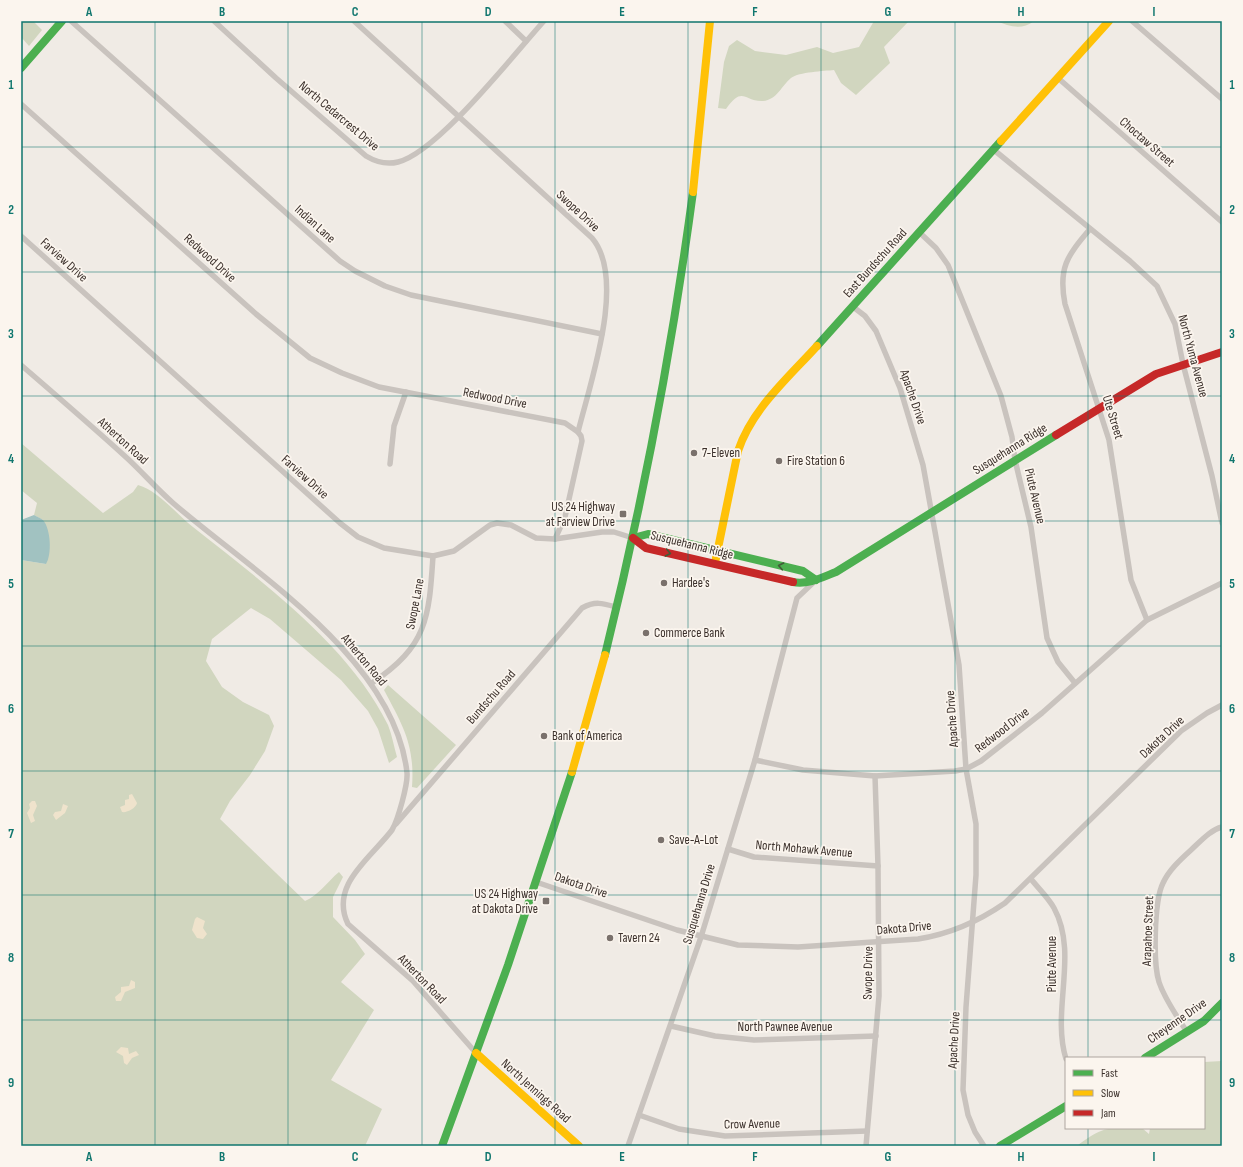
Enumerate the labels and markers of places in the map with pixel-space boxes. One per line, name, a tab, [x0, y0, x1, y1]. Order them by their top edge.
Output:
place label: 7-Eleven	[702, 445, 740, 461]
marker: 7-Eleven	[689, 448, 699, 458]
place label: Fire Station 6	[787, 453, 845, 469]
marker: Fire Station 6	[774, 456, 784, 466]
place label: US 24 Highway at Farview Drive	[546, 499, 615, 530]
marker: US 24 Highway at Farview Drive	[618, 509, 628, 519]
place label: Hardee's	[672, 575, 710, 591]
marker: Hardee's	[659, 578, 669, 588]
place label: Commerce Bank	[654, 625, 725, 641]
marker: Commerce Bank	[641, 628, 651, 638]
place label: Bank of America	[552, 728, 622, 744]
marker: Bank of America	[539, 731, 549, 741]
place label: Save-A-Lot	[669, 832, 718, 848]
marker: Save-A-Lot	[656, 835, 666, 845]
place label: US 24 Highway at Dakota Drive	[472, 886, 538, 917]
marker: US 24 Highway at Dakota Drive	[541, 896, 551, 906]
place label: Tavern 24	[618, 930, 660, 946]
marker: Tavern 24	[605, 933, 615, 943]

